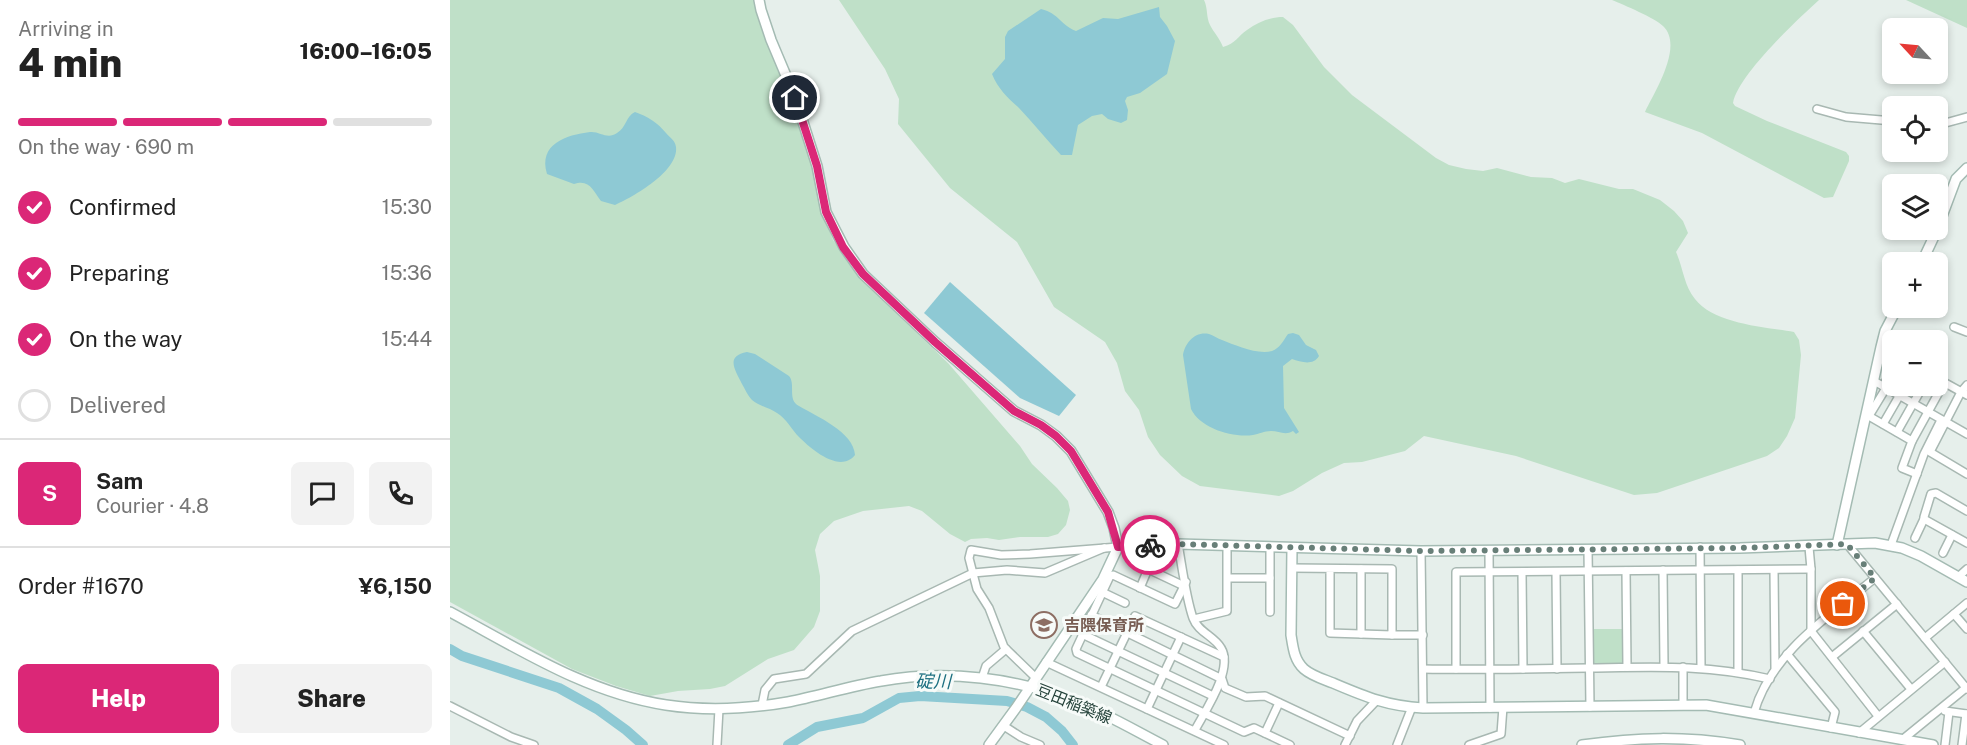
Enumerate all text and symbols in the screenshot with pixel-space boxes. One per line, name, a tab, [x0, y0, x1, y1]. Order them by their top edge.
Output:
text: Arriving in	[18, 17, 113, 41]
north arrow	[1882, 18, 1948, 84]
map controls	[1882, 18, 1948, 396]
text: 16:00–16:05	[300, 38, 432, 64]
text: 4 min	[18, 40, 122, 86]
pin	[769, 72, 820, 123]
icon: home	[778, 81, 811, 114]
button: locate	[1882, 96, 1948, 162]
text: On the way · 690 m	[18, 135, 194, 159]
button: layers	[1882, 174, 1948, 240]
icon: check	[18, 191, 51, 224]
text: Confirmed	[69, 194, 176, 220]
text: 15:30	[382, 195, 432, 219]
button: +	[1882, 252, 1948, 318]
icon: check	[18, 257, 51, 290]
text: Preparing	[69, 260, 170, 286]
text: 15:36	[382, 261, 432, 285]
icon: check	[18, 323, 51, 356]
text: On the way	[69, 326, 182, 352]
text: 15:44	[382, 327, 432, 351]
button: −	[1882, 330, 1948, 396]
text: Delivered	[69, 392, 166, 418]
button: chat	[291, 462, 354, 525]
button: phone	[369, 462, 432, 525]
text: Sam	[96, 468, 143, 494]
text: S	[42, 480, 57, 506]
text: Courier · 4.8	[96, 494, 209, 518]
courier	[1120, 515, 1180, 575]
icon: bike	[1134, 529, 1167, 562]
text: Order #1670	[18, 573, 144, 599]
text: ¥6,150	[358, 573, 432, 599]
pin	[1817, 578, 1868, 629]
icon: bag	[1826, 587, 1859, 620]
school or university icon: 吉隈保育所	[1029, 610, 1059, 640]
place label: 吉隈保育所	[1064, 616, 1144, 635]
button: Help	[18, 664, 219, 733]
button: Share	[231, 664, 432, 733]
water label: 碇川	[915, 670, 953, 692]
street label: 豆田稲築線	[1033, 680, 1115, 728]

